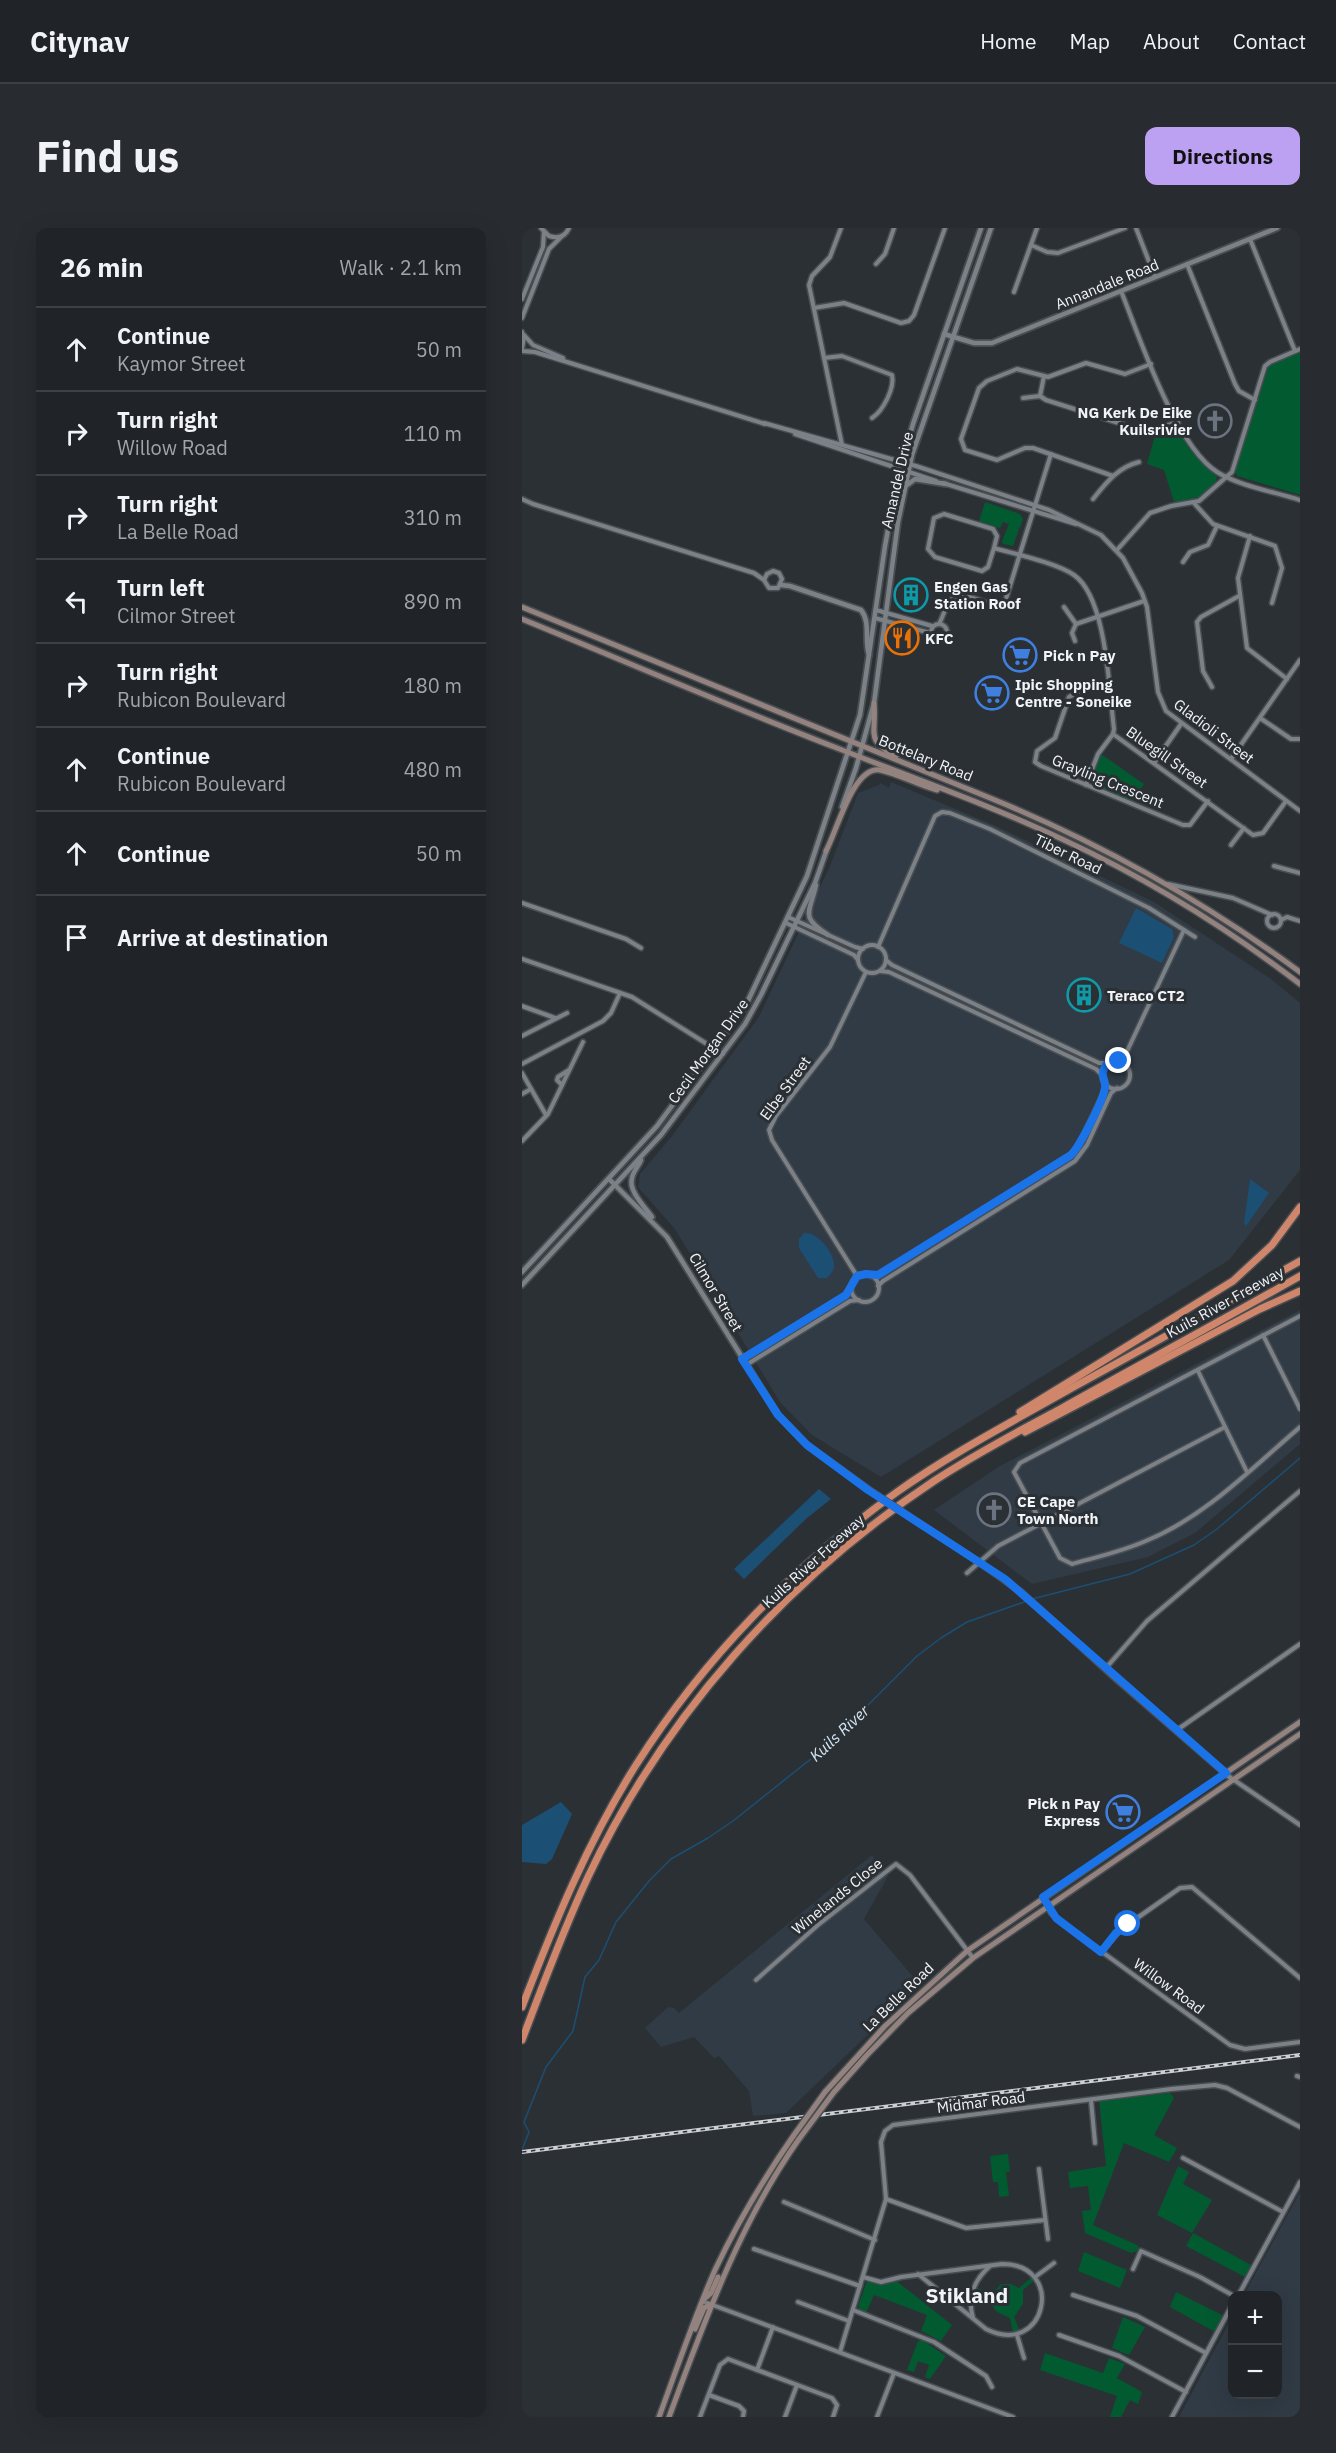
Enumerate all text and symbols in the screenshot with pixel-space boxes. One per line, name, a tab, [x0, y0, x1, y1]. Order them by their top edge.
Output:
text: Citynav	[30, 23, 129, 60]
text: Home	[980, 27, 1037, 55]
text: Map	[1070, 27, 1110, 55]
text: About	[1143, 27, 1200, 55]
text: Contact	[1233, 27, 1306, 55]
button: Directions	[1145, 127, 1300, 185]
text: Find us	[36, 129, 179, 184]
text: 26 min	[60, 250, 144, 284]
text: Walk · 2.1 km	[340, 254, 462, 281]
street label: Annandale Road	[1052, 255, 1162, 313]
text: Continue	[117, 321, 210, 350]
icon: ahead	[60, 333, 93, 366]
text: 50 m	[416, 336, 462, 363]
text: Kaymor Street	[117, 350, 246, 377]
place label: NG Kerk De Eike Kuilsrivier	[1078, 403, 1192, 439]
church icon: NG Kerk De Eike Kuilsrivier	[1197, 403, 1233, 439]
text: Turn right	[117, 405, 218, 434]
icon: right	[60, 417, 93, 450]
text: 110 m	[404, 420, 462, 447]
street label: Amandel Drive	[877, 430, 917, 530]
text: Willow Road	[117, 434, 228, 461]
text: Turn right	[117, 489, 218, 518]
icon: right	[60, 501, 93, 534]
text: 310 m	[404, 504, 462, 531]
text: La Belle Road	[117, 518, 239, 545]
text: Turn left	[117, 573, 205, 602]
building icon: Engen Gas Station Roof	[893, 577, 929, 613]
place label: Engen Gas Station Roof	[934, 577, 1021, 613]
icon: left	[60, 585, 93, 618]
text: 890 m	[404, 588, 462, 615]
text: Cilmor Street	[117, 602, 235, 629]
restaurant icon: KFC	[884, 620, 920, 656]
place label: KFC	[925, 629, 954, 648]
supermarket icon: Pick n Pay	[1002, 637, 1038, 673]
place label: Pick n Pay	[1043, 646, 1116, 665]
text: Turn right	[117, 657, 218, 686]
icon: right	[60, 669, 93, 702]
text: 180 m	[404, 672, 462, 699]
supermarket icon: Ipic Shopping Centre - Soneike	[974, 675, 1010, 711]
place label: Ipic Shopping Centre - Soneike	[1015, 675, 1132, 711]
text: Rubicon Boulevard	[117, 686, 286, 713]
street label: Gladioli Street	[1170, 695, 1258, 767]
street label: Bluegill Street	[1123, 722, 1211, 792]
street label: Bottelary Road	[876, 730, 976, 786]
text: Continue	[117, 741, 210, 770]
street label: Grayling Crescent	[1049, 750, 1167, 812]
icon: ahead	[60, 753, 93, 786]
text: 480 m	[404, 756, 462, 783]
text: Rubicon Boulevard	[117, 770, 286, 797]
street label: Tiber Road	[1031, 830, 1105, 878]
icon: ahead	[60, 837, 93, 870]
text: Continue	[117, 839, 210, 868]
text: 50 m	[416, 840, 462, 867]
icon: arrive	[60, 921, 93, 954]
text: Arrive at destination	[117, 923, 328, 952]
building icon: Teraco CT2	[1066, 977, 1102, 1013]
place label: Teraco CT2	[1107, 986, 1185, 1005]
street label: Cecil Morgan Drive	[664, 995, 752, 1107]
route end	[1105, 1047, 1131, 1073]
street label: Elbe Street	[755, 1052, 815, 1124]
street label: Cilmor Street	[685, 1249, 747, 1335]
street label: Kuils River Freeway	[1163, 1262, 1287, 1342]
church icon: CE Cape Town North	[976, 1492, 1012, 1528]
place label: CE Cape Town North	[1017, 1492, 1098, 1528]
street label: Kuils River Freeway	[758, 1510, 868, 1612]
water label: Kuils River	[805, 1700, 874, 1766]
place label: Pick n Pay Express	[1027, 1794, 1100, 1830]
supermarket icon: Pick n Pay Express	[1105, 1794, 1141, 1830]
street label: Winelands Close	[788, 1854, 886, 1938]
route start	[1114, 1910, 1140, 1936]
street label: Willow Road	[1130, 1954, 1208, 2018]
street label: La Belle Road	[859, 1958, 937, 2036]
street label: Midmar Road	[936, 2087, 1026, 2117]
district label: Stikland	[926, 2281, 1008, 2309]
map controls	[1228, 2291, 1282, 2399]
button: +	[1228, 2291, 1282, 2345]
button: −	[1228, 2345, 1282, 2399]

